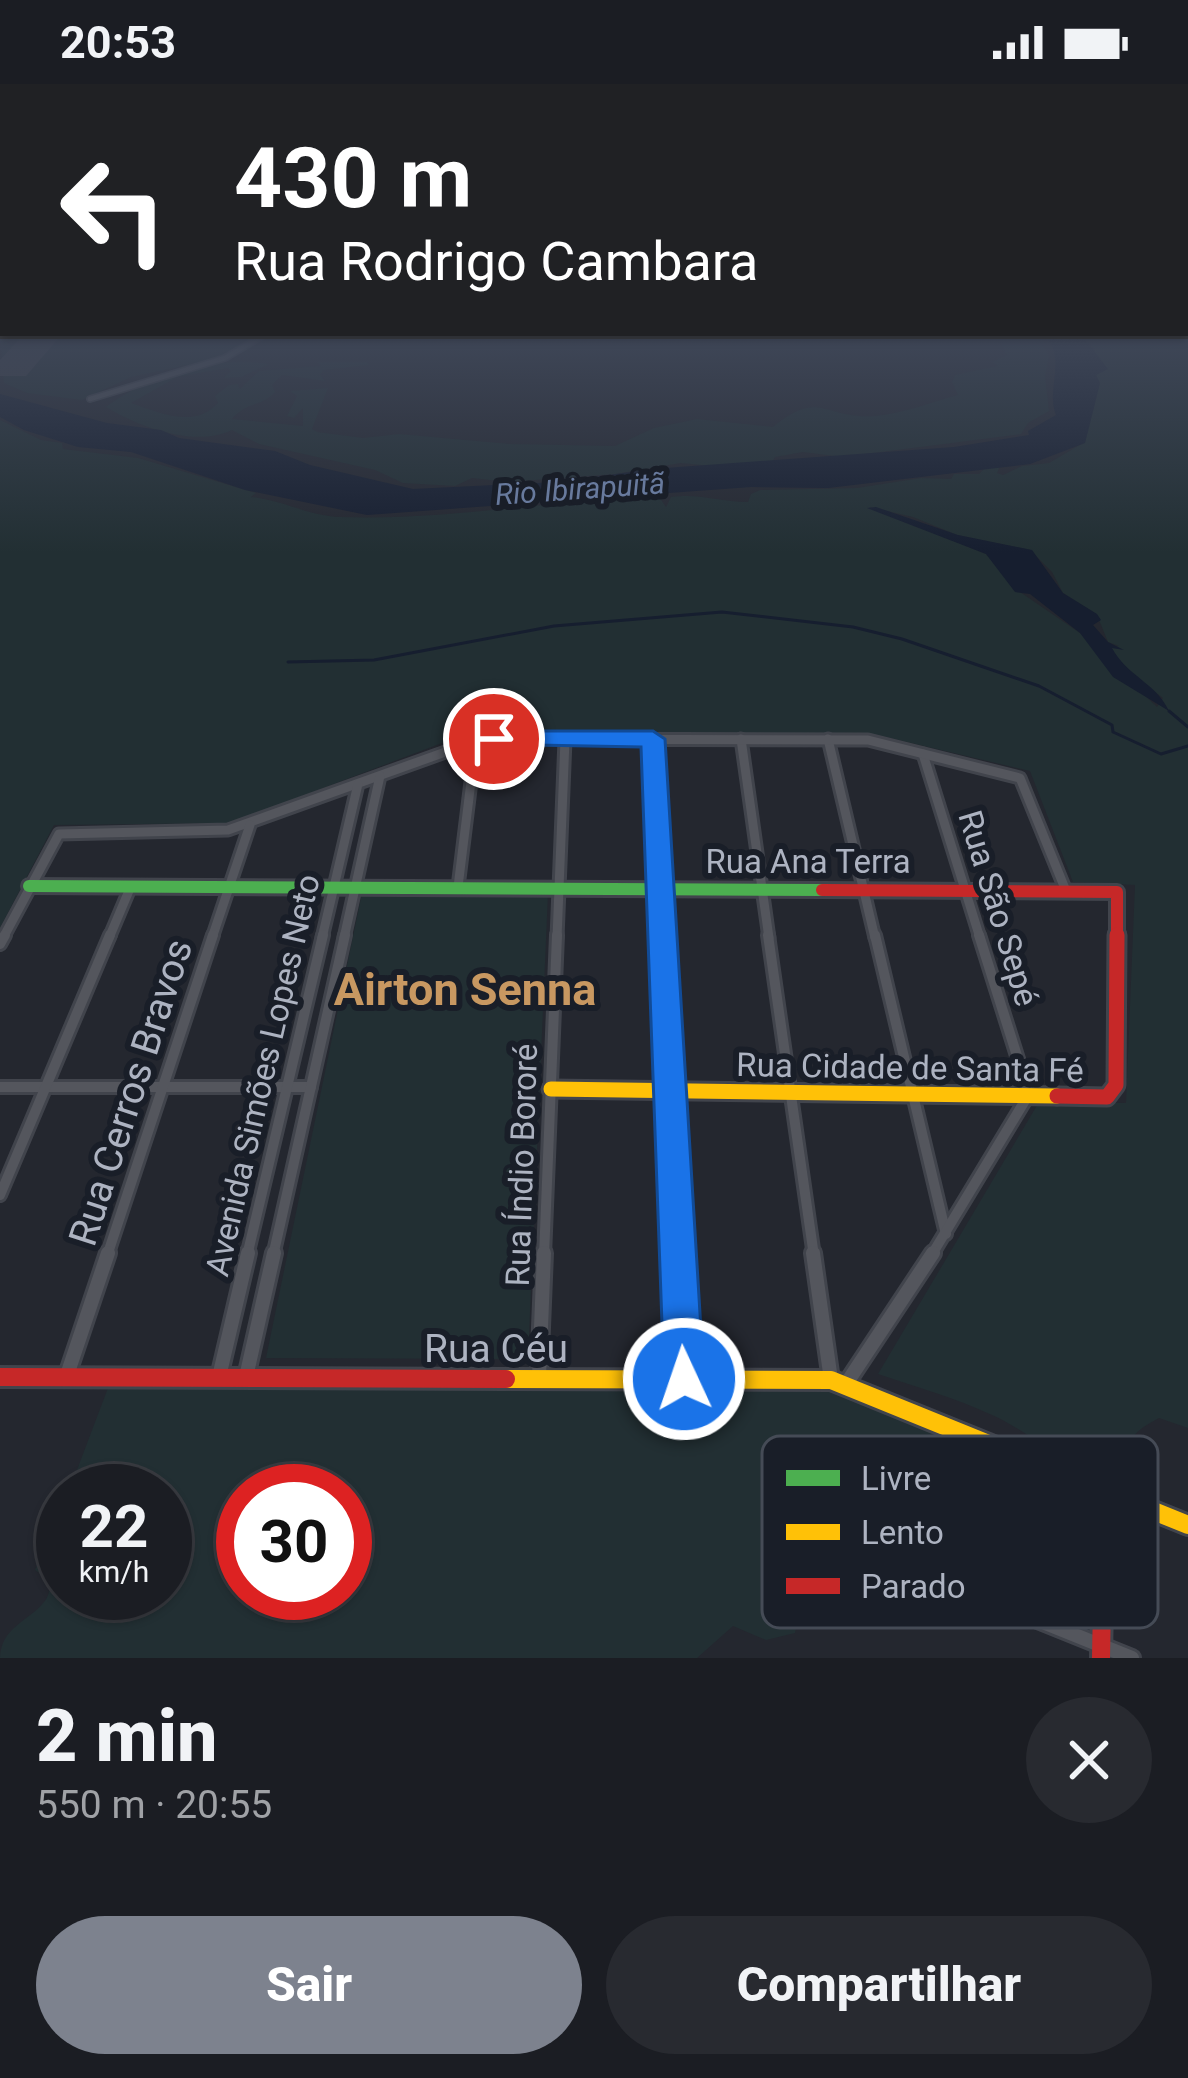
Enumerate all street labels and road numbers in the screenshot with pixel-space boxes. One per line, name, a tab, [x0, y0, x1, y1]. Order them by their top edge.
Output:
street label: Rua São Sepé	[950, 806, 1047, 1011]
street label: Rua Ana Terra	[705, 842, 911, 881]
street label: Avenida Simões Lopes Neto	[197, 870, 328, 1280]
street label: Rua Cerros Bravos	[60, 933, 202, 1251]
street label: Rua Índio Bororé	[498, 1043, 545, 1287]
street label: Rua Cidade de Santa Fé	[736, 1045, 1084, 1090]
street label: Rua Céu	[424, 1326, 568, 1372]

